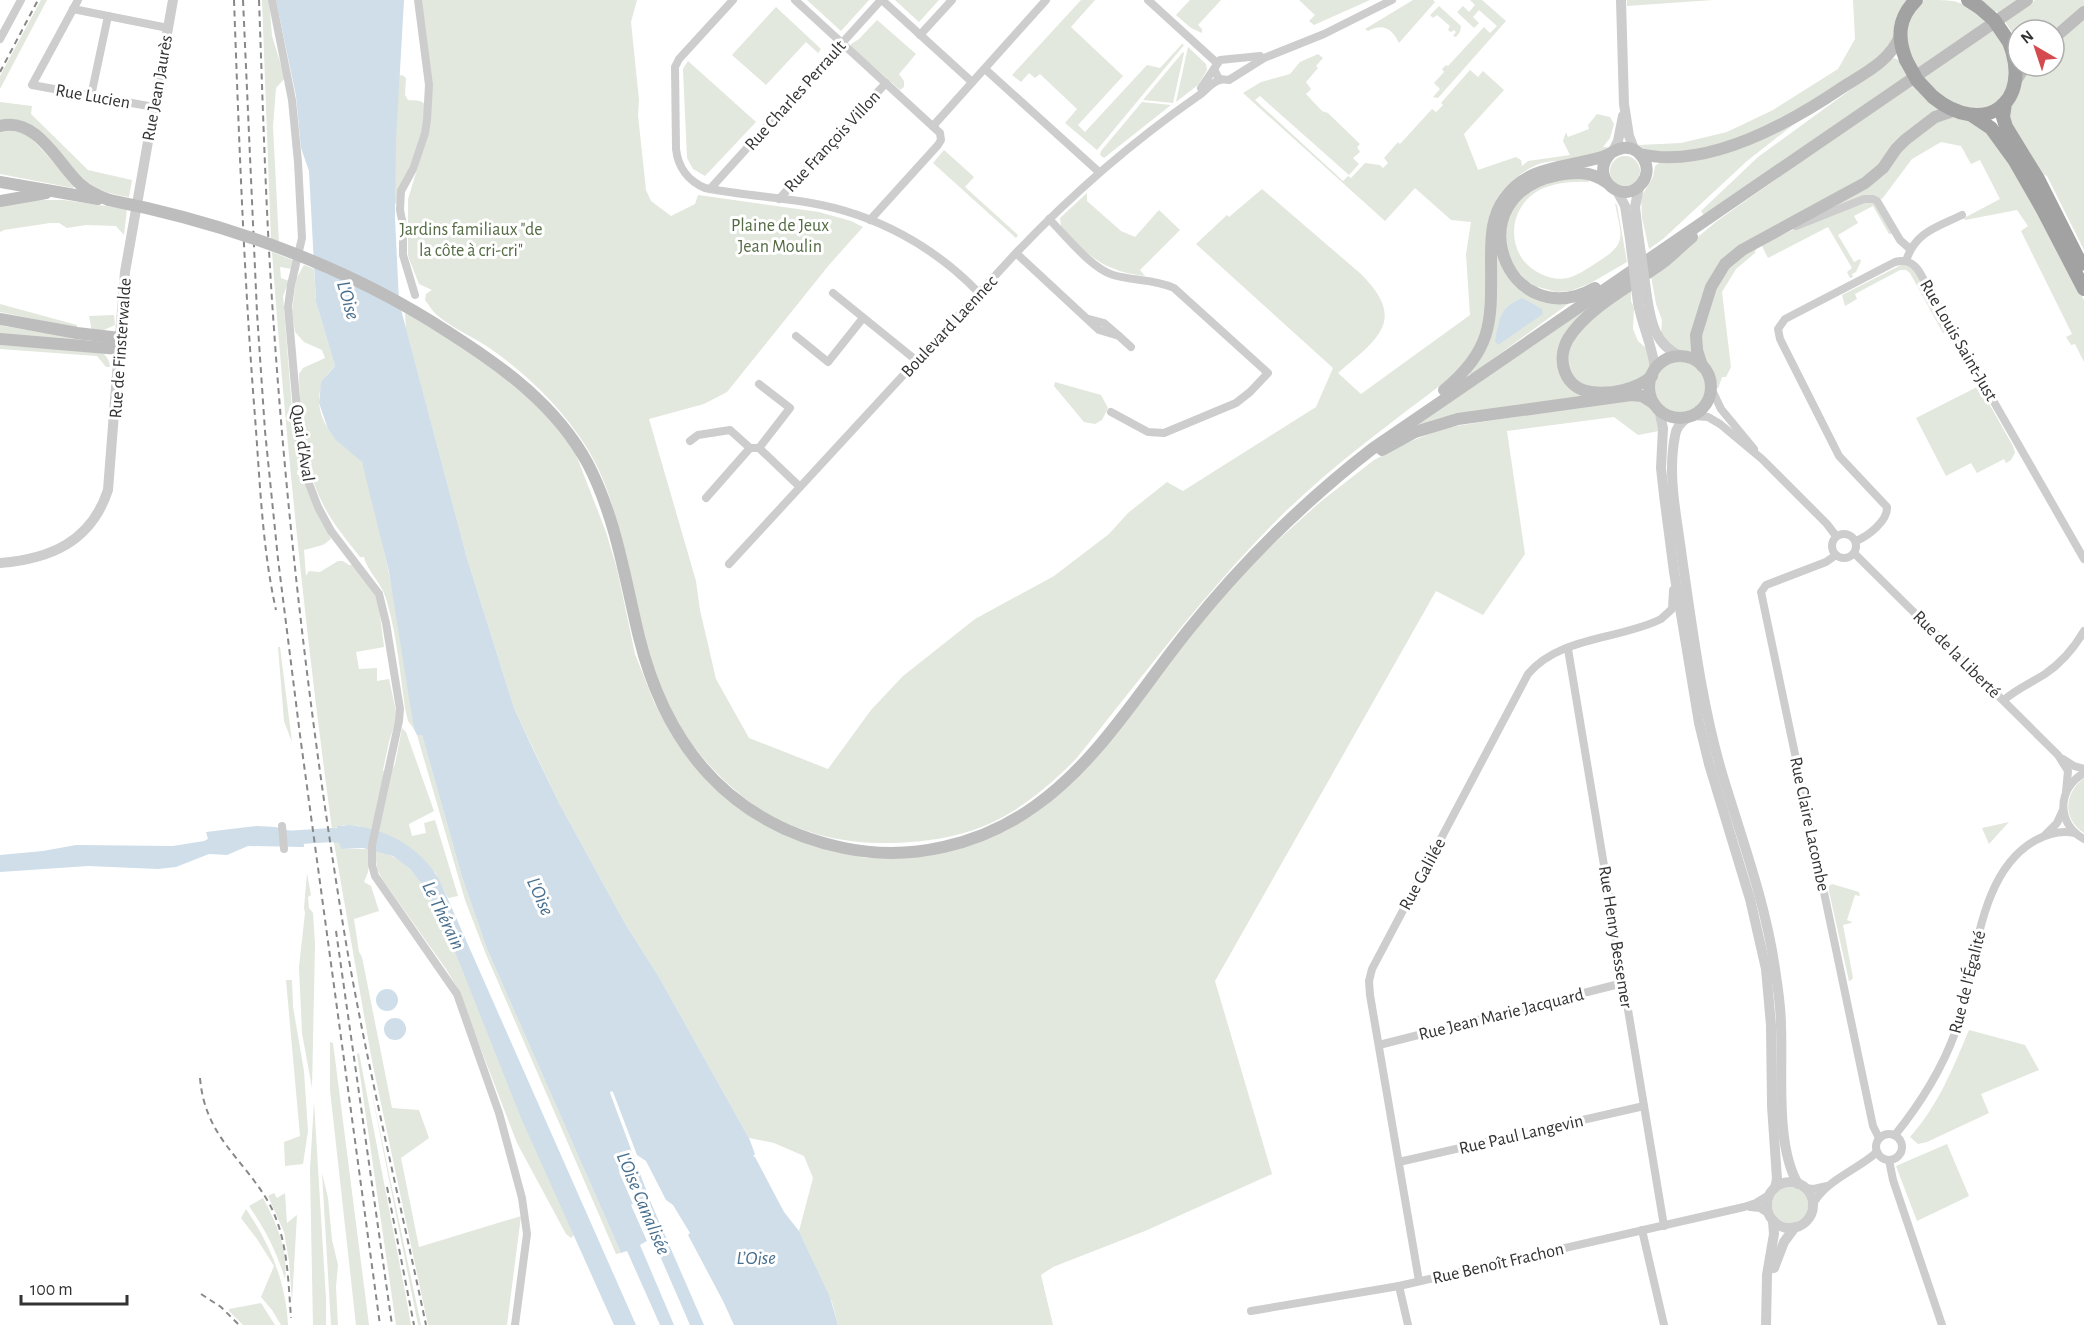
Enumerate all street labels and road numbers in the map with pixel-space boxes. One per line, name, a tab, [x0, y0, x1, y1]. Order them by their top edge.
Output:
street label: Rue Jean Jaurès	[140, 34, 176, 143]
street label: Rue Charles Perrault	[742, 37, 850, 154]
street label: Rue Lucien	[54, 82, 132, 112]
street label: Rue François Villon	[781, 88, 884, 196]
street label: Boulevard Laennec	[898, 272, 1001, 381]
street label: Rue de Finsterwalde	[107, 277, 135, 419]
street label: Rue Louis Saint-Just	[1916, 277, 2000, 404]
street label: Quai d'Aval	[287, 403, 317, 483]
street label: Rue de la Liberté	[1909, 608, 2003, 702]
street label: Rue Claire Lacombe	[1786, 755, 1832, 893]
street label: Rue Galilée	[1396, 835, 1449, 914]
street label: Rue Henry Bessemer	[1595, 865, 1635, 1010]
street label: Rue de l'Égalité	[1944, 928, 1989, 1036]
street label: Rue Jean Marie Jacquard	[1417, 986, 1586, 1044]
street label: Rue Paul Langevin	[1457, 1112, 1585, 1158]
street label: Rue Benoît Frachon	[1431, 1240, 1566, 1288]

